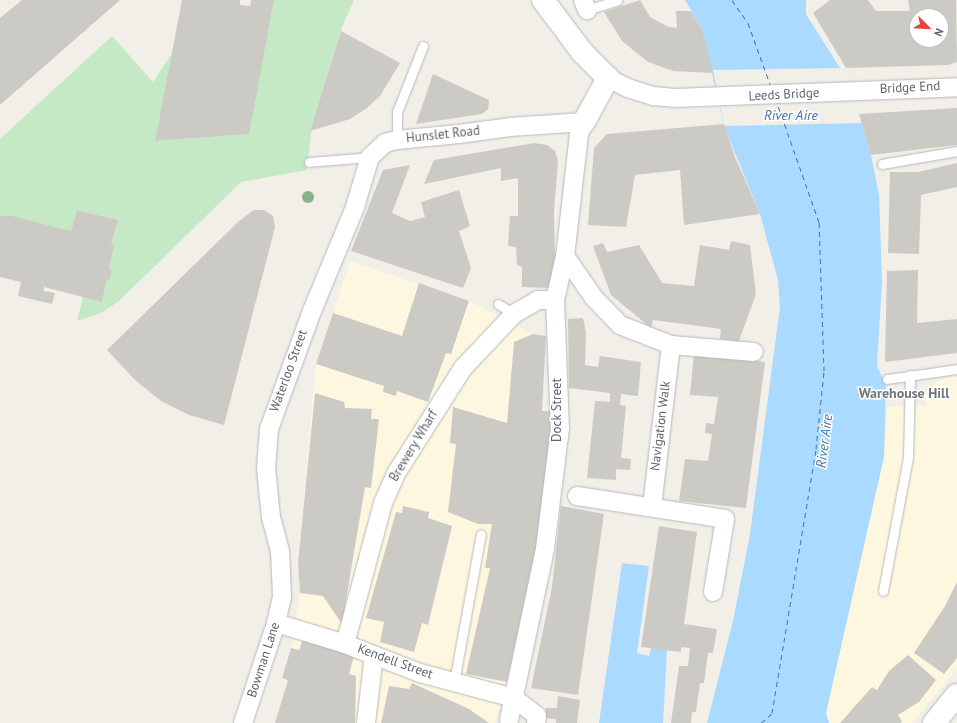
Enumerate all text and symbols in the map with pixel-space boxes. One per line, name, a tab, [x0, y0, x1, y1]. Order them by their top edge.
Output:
north arrow	[909, 8, 949, 48]
text: N	[931, 26, 947, 39]
street label: Bridge End	[879, 79, 941, 97]
street label: Leeds Bridge	[748, 85, 820, 105]
water label: River Aire	[764, 107, 818, 123]
street label: Hunslet Road	[405, 123, 481, 147]
street label: Waterloo Street	[267, 328, 311, 414]
street label: Dock Street	[549, 378, 565, 442]
street label: Navigation Walk	[648, 380, 674, 472]
district label: Warehouse Hill	[859, 385, 949, 401]
street label: Brewery Wharf	[386, 407, 442, 485]
water label: River Aire	[812, 413, 836, 469]
street label: Bowman Lane	[245, 620, 283, 700]
street label: Kendell Street	[355, 641, 435, 683]

